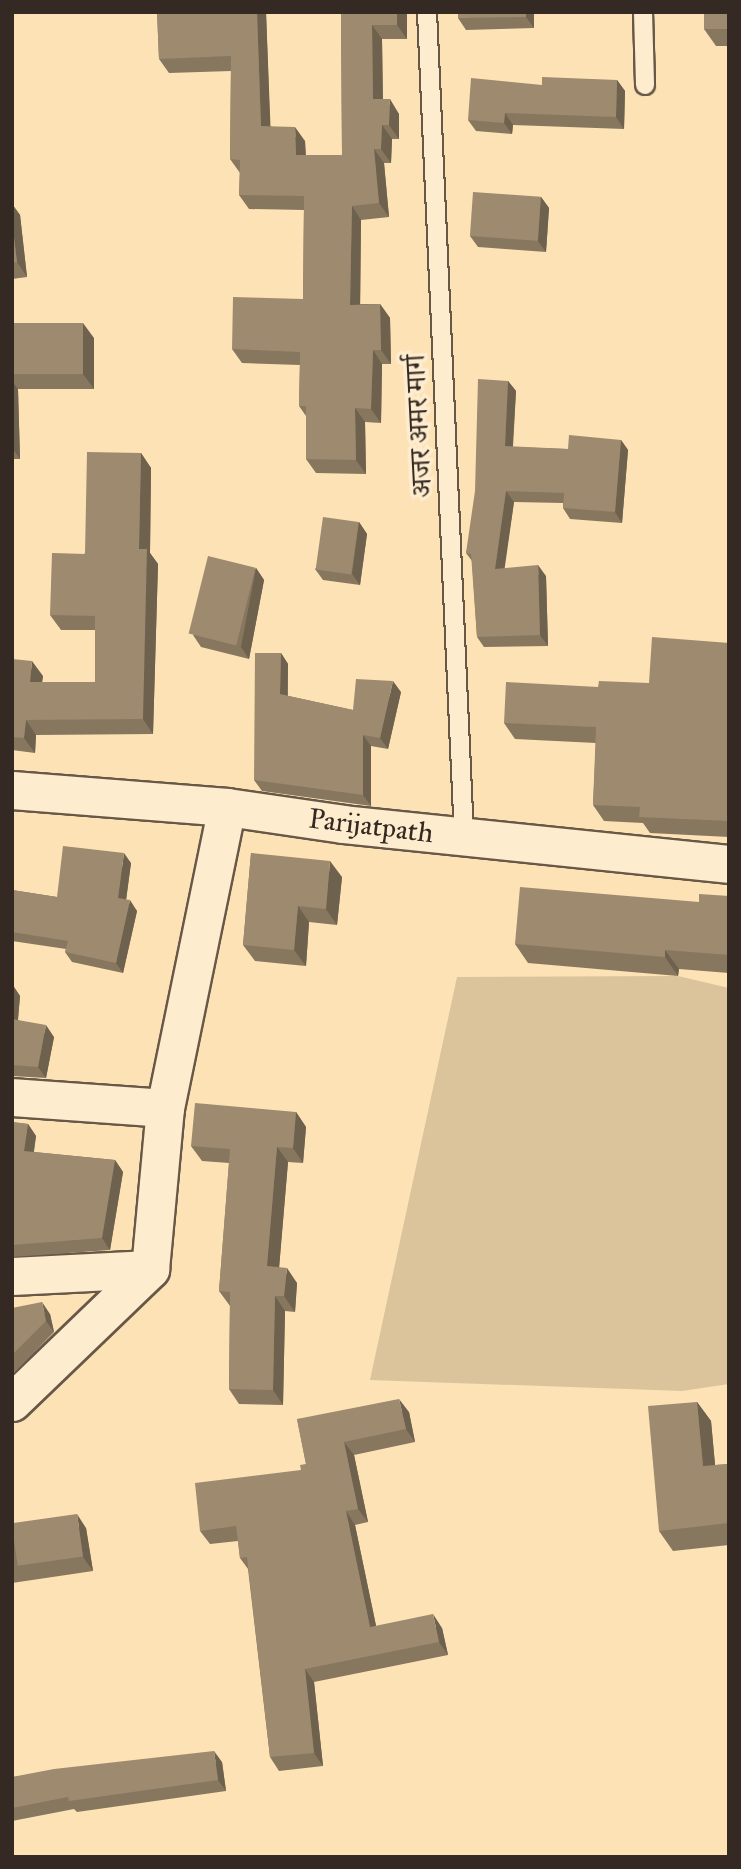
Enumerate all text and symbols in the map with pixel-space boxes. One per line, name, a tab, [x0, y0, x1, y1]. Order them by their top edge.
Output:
street label: अजर अमर मार्ग	[398, 354, 440, 498]
street label: Parijatpath	[307, 802, 435, 850]

